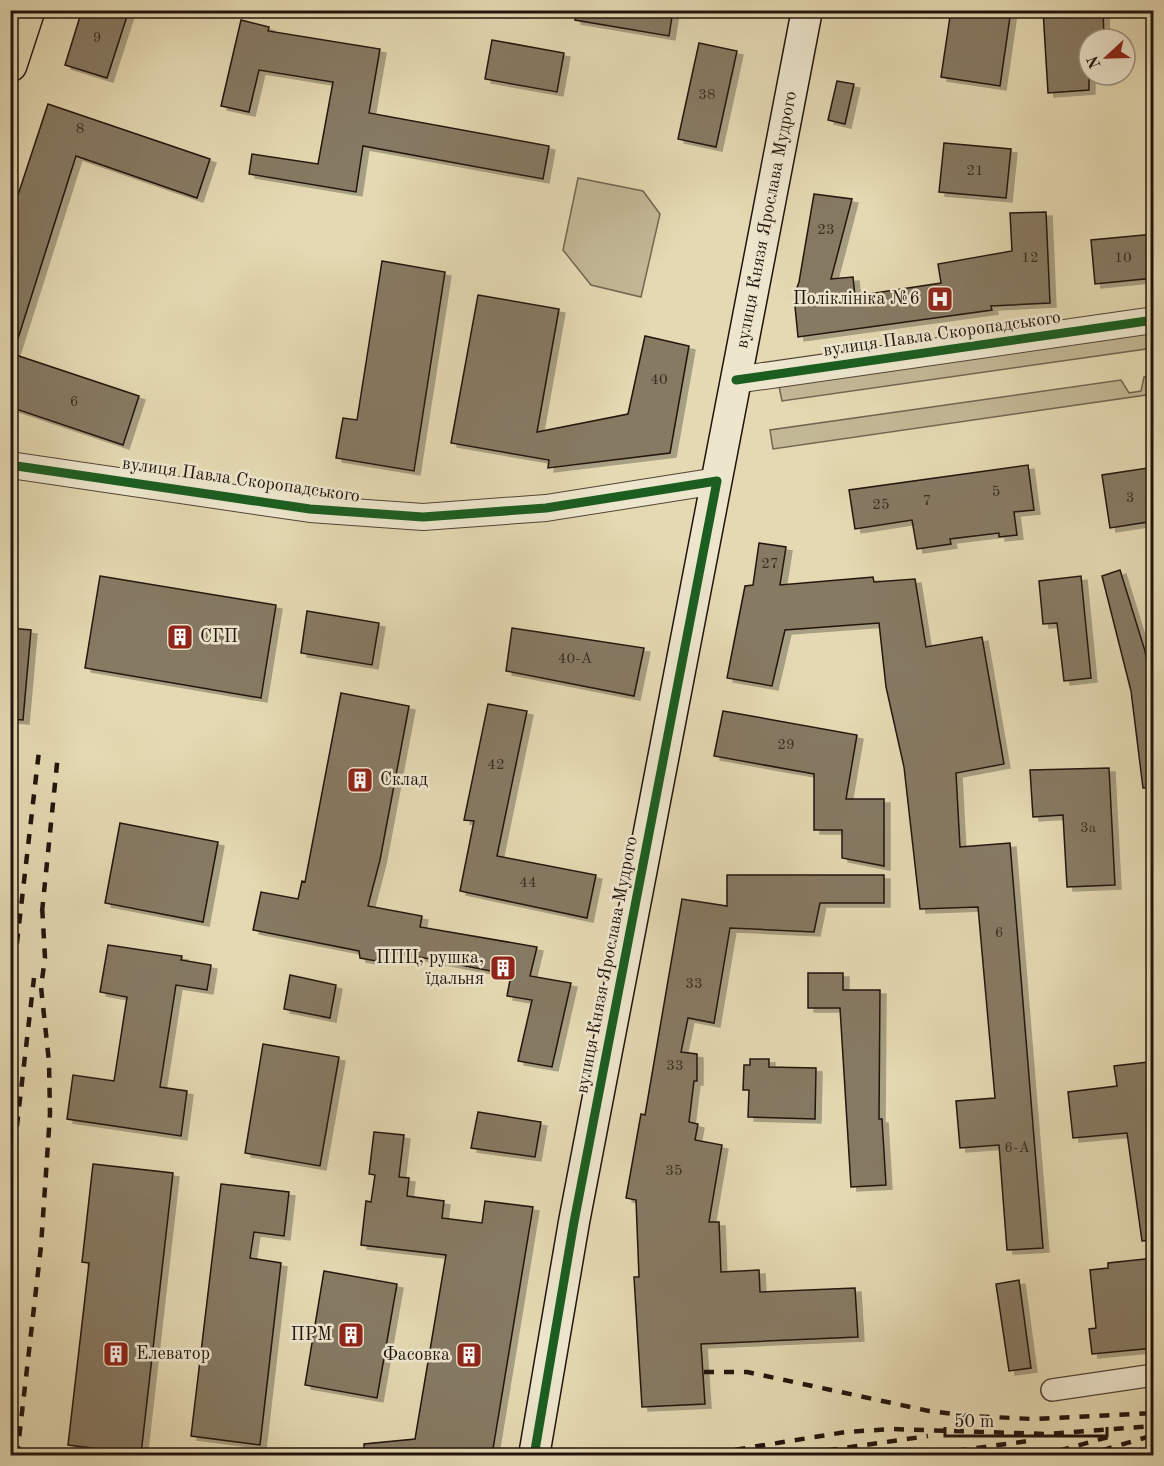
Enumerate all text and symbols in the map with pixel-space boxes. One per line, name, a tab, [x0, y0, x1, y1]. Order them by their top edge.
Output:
north arrow	[1077, 27, 1137, 87]
house number: 9	[93, 31, 101, 46]
text: N	[1085, 52, 1105, 71]
house number: 38	[698, 88, 716, 103]
street label: вулиця Князя Ярослава Мудрого	[733, 89, 800, 350]
house number: 8	[76, 122, 84, 137]
house number: 21	[966, 164, 984, 179]
house number: 23	[817, 223, 835, 238]
house number: 12	[1021, 251, 1039, 266]
house number: 10	[1114, 251, 1132, 266]
hospital icon: Поліклініка №6	[925, 284, 955, 314]
place label: Поліклініка №6	[793, 290, 920, 308]
street label: вулиця Павла Скоропадського	[822, 308, 1062, 360]
house number: 40	[650, 373, 668, 388]
house number: 6	[70, 395, 78, 410]
street label: вулиця Павла Скоропадського	[121, 454, 361, 506]
house number: 5	[992, 485, 1000, 500]
house number: 3	[1126, 491, 1134, 506]
house number: 7	[923, 494, 931, 509]
house number: 25	[872, 498, 890, 513]
house number: 27	[761, 557, 779, 572]
building icon: СГП	[165, 622, 195, 652]
place label: СГП	[200, 628, 238, 646]
house number: 40-А	[558, 652, 593, 667]
house number: 29	[777, 738, 795, 753]
house number: 42	[487, 758, 505, 773]
building icon: Склад	[345, 765, 375, 795]
place label: Склад	[380, 771, 428, 789]
house number: 3а	[1080, 821, 1097, 836]
street label: вулиця Князя Ярослава Мудрого	[573, 835, 641, 1095]
house number: 44	[519, 876, 537, 891]
house number: 6	[995, 926, 1003, 941]
place label: ППЦ, рушка, їдальня	[376, 949, 484, 988]
building icon: ППЦ, рушка, їдальня	[488, 953, 518, 983]
house number: 33	[685, 977, 703, 992]
house number: 33	[666, 1059, 684, 1074]
house number: 6-А	[1004, 1141, 1030, 1156]
house number: 35	[665, 1164, 683, 1179]
building icon: ПРМ	[336, 1320, 366, 1350]
place label: ПРМ	[290, 1326, 332, 1344]
building icon: Елеватор	[101, 1339, 131, 1369]
building icon: Фасовка	[454, 1340, 484, 1370]
place label: Елеватор	[136, 1345, 210, 1363]
place label: Фасовка	[383, 1346, 450, 1364]
scale bar	[945, 1400, 1107, 1438]
text: 50 m	[954, 1413, 994, 1431]

